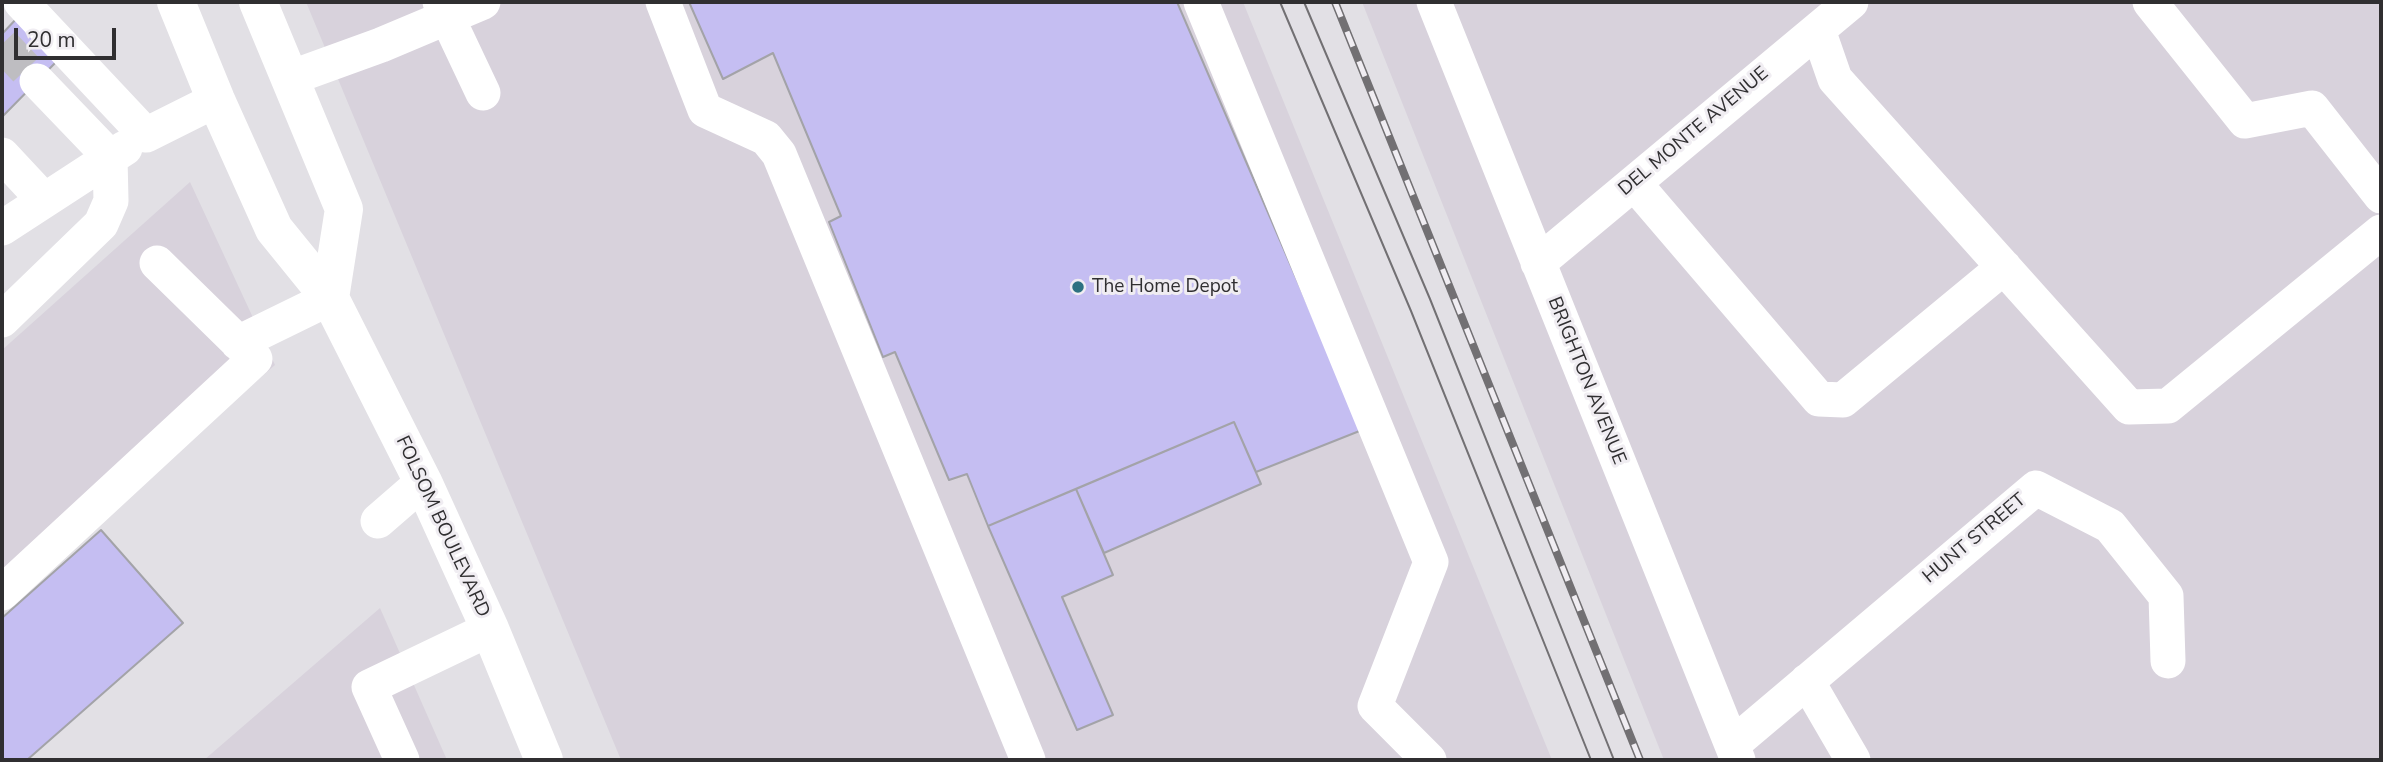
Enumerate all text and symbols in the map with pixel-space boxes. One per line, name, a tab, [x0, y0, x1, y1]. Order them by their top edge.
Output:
scale bar	[18, 14, 119, 58]
text: 20 m	[27, 26, 76, 54]
street label: DEL MONTE AVENUE	[1614, 63, 1774, 201]
place label: The Home Depot	[1092, 276, 1238, 298]
marker: The Home Depot	[1070, 279, 1086, 295]
street label: BRIGHTON AVENUE	[1542, 294, 1630, 468]
street label: FOLSOM BOULEVARD	[390, 433, 494, 621]
street label: HUNT STREET	[1919, 489, 2031, 589]

